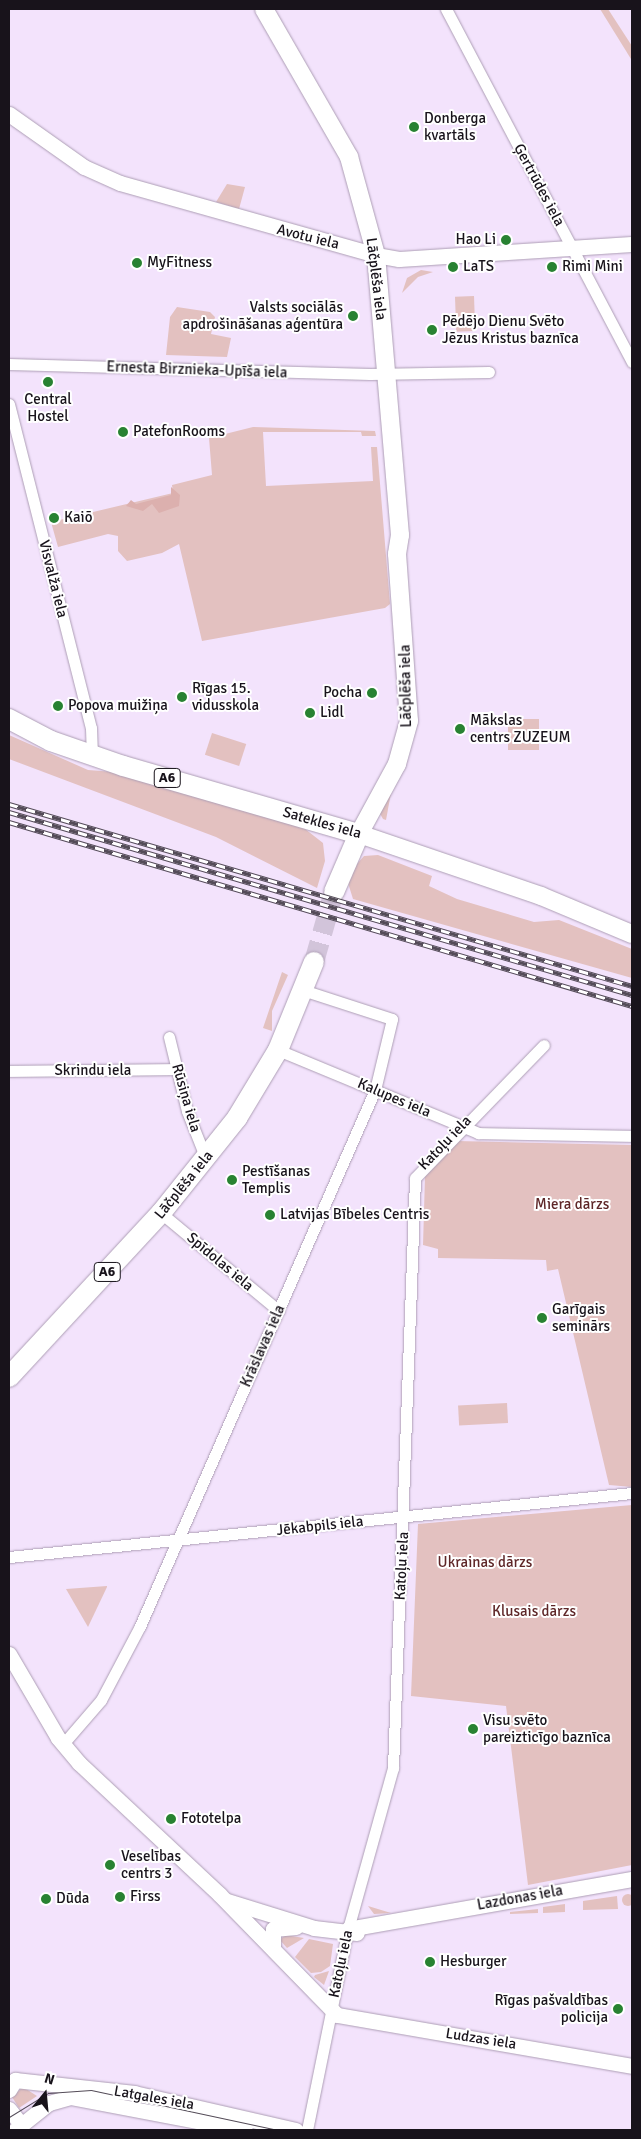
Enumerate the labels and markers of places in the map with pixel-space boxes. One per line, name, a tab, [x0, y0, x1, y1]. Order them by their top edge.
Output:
place label: Donberga kvartāls	[424, 109, 486, 144]
marker: Donberga kvartāls	[408, 121, 420, 133]
place label: Hao Li	[456, 231, 496, 249]
marker: Hao Li	[500, 234, 512, 246]
place label: MyFitness	[147, 254, 212, 272]
marker: MyFitness	[131, 257, 143, 269]
place label: LaTS	[463, 258, 494, 276]
place label: Rimi Mini	[562, 258, 623, 276]
marker: LaTS	[447, 261, 459, 273]
marker: Rimi Mini	[546, 261, 558, 273]
place label: Valsts sociālās apdrošināšanas aģentūra	[183, 298, 343, 333]
marker: Valsts sociālās apdrošināšanas aģentūra	[347, 310, 359, 322]
place label: Pēdējo Dienu Svēto Jēzus Kristus baznīca	[442, 312, 579, 347]
marker: Pēdējo Dienu Svēto Jēzus Kristus baznīca	[426, 324, 438, 336]
marker: Central Hostel	[42, 376, 54, 388]
place label: Central Hostel	[24, 390, 72, 425]
place label: PatefonRooms	[133, 423, 225, 441]
marker: PatefonRooms	[117, 426, 129, 438]
place label: Kaiō	[64, 509, 92, 527]
marker: Kaiō	[48, 512, 60, 524]
place label: Rīgas 15. vidusskola	[192, 679, 259, 714]
place label: Pocha	[323, 684, 362, 702]
marker: Pocha	[366, 687, 378, 699]
marker: Rīgas 15. vidusskola	[176, 691, 188, 703]
place label: Popova muižiņa	[68, 697, 168, 715]
marker: Popova muižiņa	[52, 700, 64, 712]
place label: Lidl	[320, 704, 344, 722]
marker: Lidl	[304, 707, 316, 719]
place label: Mākslas centrs ZUZEUM	[470, 711, 571, 746]
marker: Mākslas centrs ZUZEUM	[454, 723, 466, 735]
place label: Pestīšanas Templis	[242, 1162, 310, 1197]
marker: Pestīšanas Templis	[226, 1174, 238, 1186]
place label: Latvijas Bībeles Centris	[280, 1206, 429, 1224]
marker: Latvijas Bībeles Centris	[264, 1209, 276, 1221]
place label: Garīgais seminārs	[552, 1300, 610, 1335]
marker: Garīgais seminārs	[536, 1312, 548, 1324]
place label: Visu svēto pareizticīgo baznīca	[483, 1711, 611, 1746]
marker: Visu svēto pareizticīgo baznīca	[467, 1723, 479, 1735]
place label: Fototelpa	[181, 1810, 241, 1828]
marker: Fototelpa	[165, 1813, 177, 1825]
place label: Veselības centrs 3	[121, 1847, 181, 1882]
marker: Veselības centrs 3	[103, 1858, 117, 1872]
place label: Firss	[130, 1888, 161, 1906]
place label: Dūda	[56, 1890, 89, 1908]
marker: Firss	[114, 1891, 126, 1903]
marker: Dūda	[40, 1893, 52, 1905]
place label: Hesburger	[440, 1953, 507, 1971]
marker: Hesburger	[424, 1956, 436, 1968]
place label: Rīgas pašvaldības policija	[494, 1991, 608, 2026]
marker: Rīgas pašvaldības policija	[612, 2003, 624, 2015]

